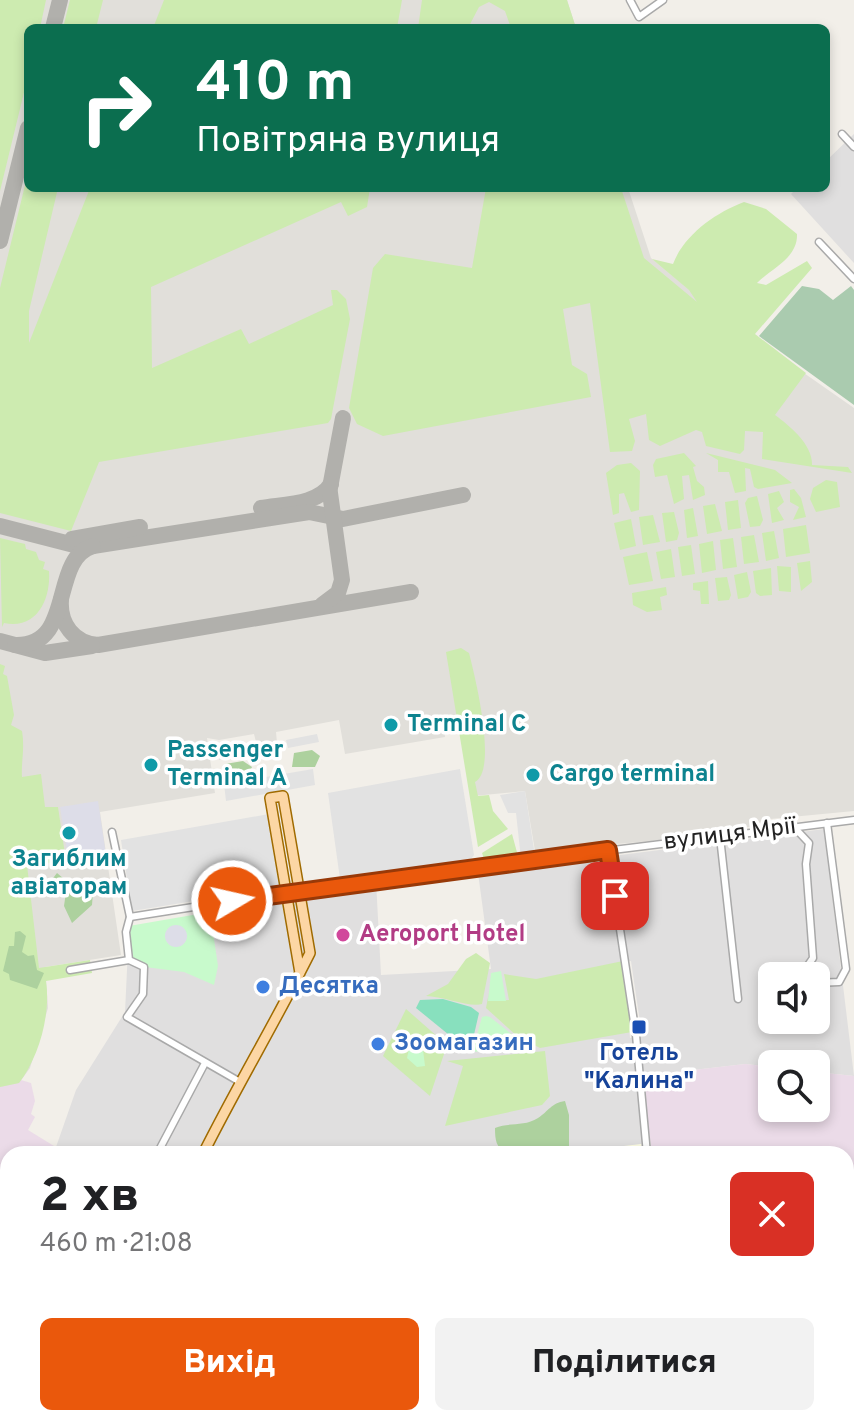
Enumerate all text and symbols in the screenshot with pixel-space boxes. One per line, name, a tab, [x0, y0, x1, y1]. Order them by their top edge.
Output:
text: 410 m	[196, 50, 354, 120]
icon: right	[64, 56, 168, 160]
text: Повітряна вулиця	[196, 119, 500, 165]
place label: Terminal C	[407, 710, 526, 740]
marker: Terminal C	[382, 716, 400, 734]
place label: Passenger Terminal A	[167, 736, 287, 794]
marker: Passenger Terminal A	[142, 756, 160, 774]
place label: Cargo terminal	[549, 760, 715, 790]
marker: Cargo terminal	[524, 766, 542, 784]
street label: вулиця Мрії	[662, 812, 799, 858]
marker: Загиблим авіаторам	[60, 824, 78, 842]
place label: Загиблим авіаторам	[11, 845, 127, 903]
position arrow	[190, 859, 274, 943]
pin	[581, 862, 649, 930]
icon: arrive	[593, 874, 637, 918]
place label: Aeroport Hotel	[359, 920, 525, 950]
marker: Aeroport Hotel	[334, 926, 352, 944]
map controls	[758, 962, 830, 1122]
button: sound	[758, 962, 830, 1034]
place label: Десятка	[279, 972, 379, 1002]
marker: Десятка	[254, 978, 272, 996]
marker: Готель "Калина"	[630, 1018, 648, 1036]
place label: Зоомагазин	[394, 1029, 534, 1059]
marker: Зоомагазин	[369, 1035, 387, 1053]
place label: Готель "Калина"	[584, 1039, 694, 1097]
button: search	[758, 1050, 830, 1122]
text: 2 хв	[40, 1168, 139, 1228]
button: close	[730, 1172, 814, 1256]
text: 460 m · 21:08	[40, 1228, 193, 1261]
button: Вихід	[40, 1318, 419, 1410]
button: Поділитися	[435, 1318, 814, 1410]

